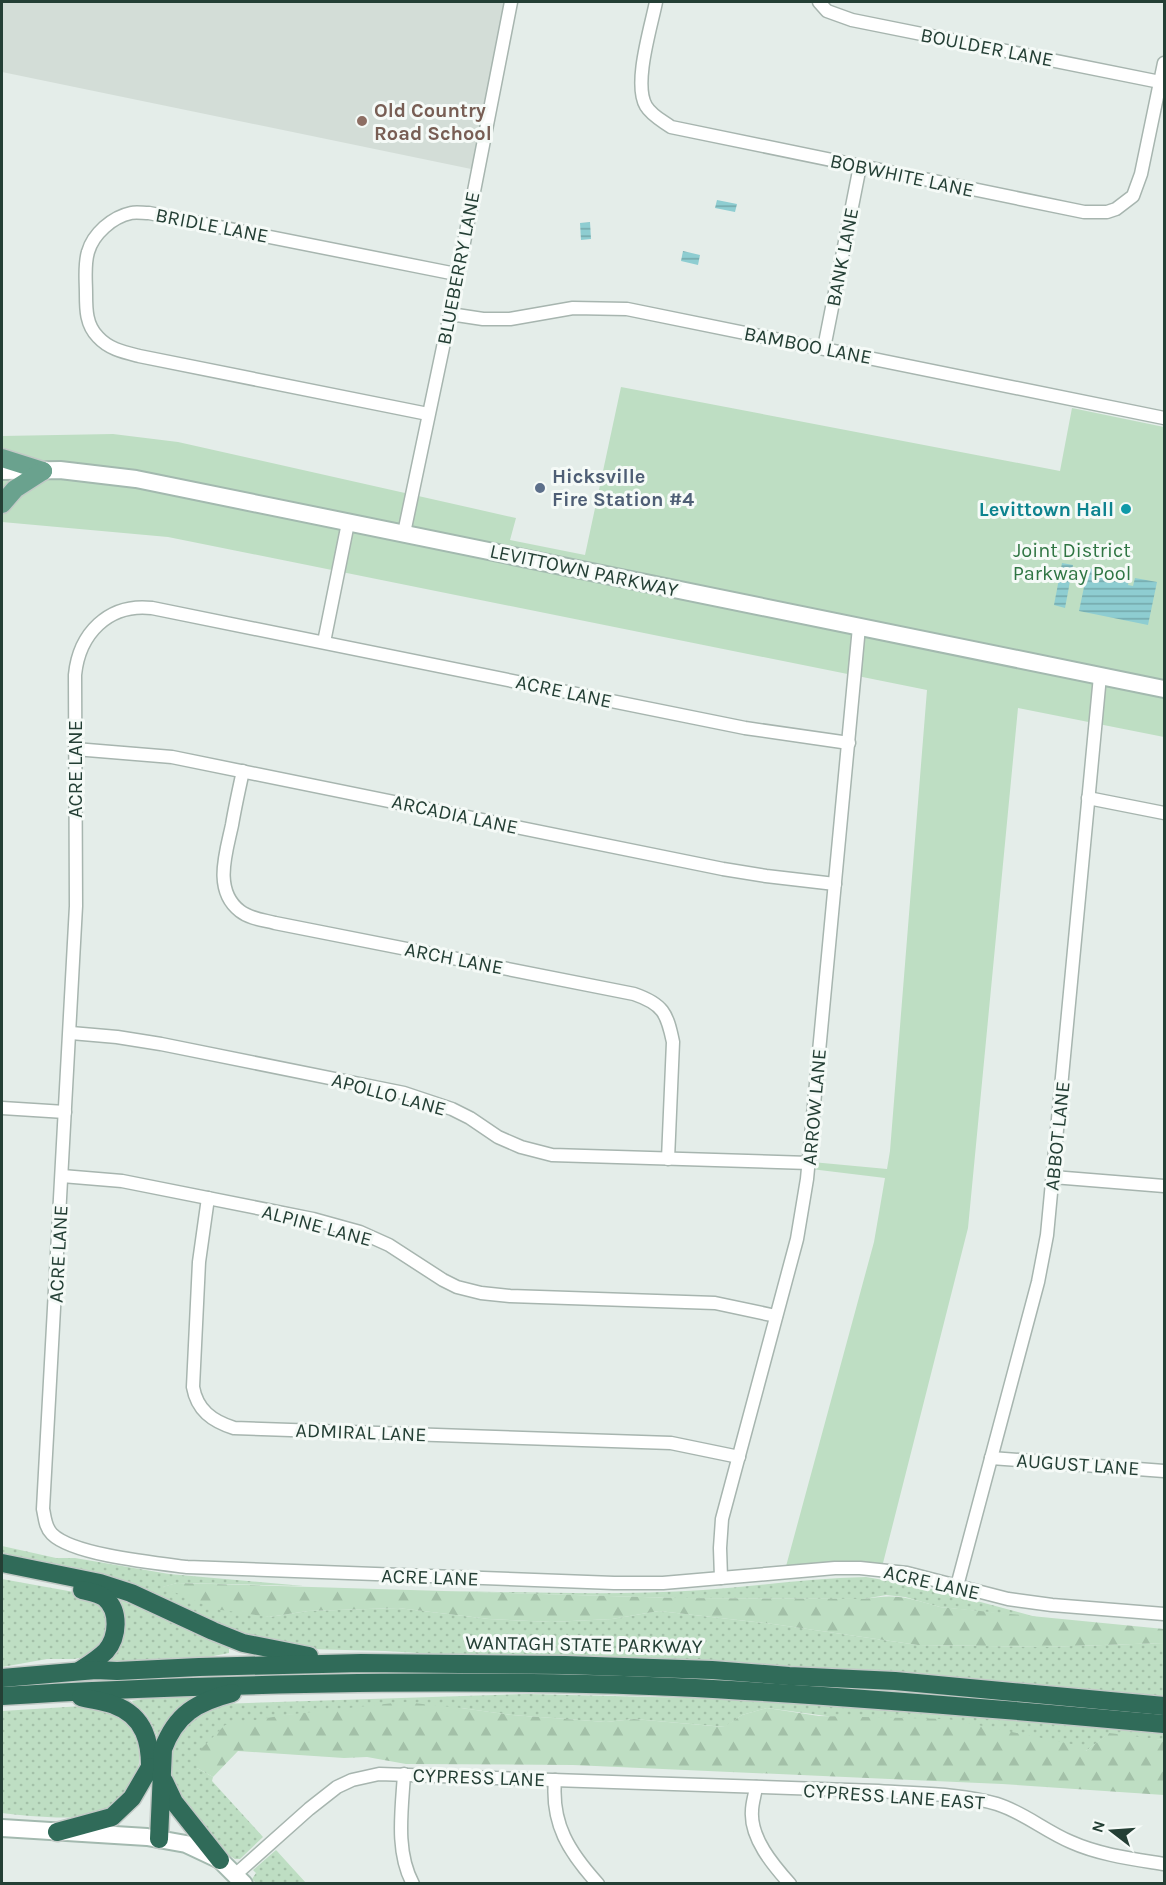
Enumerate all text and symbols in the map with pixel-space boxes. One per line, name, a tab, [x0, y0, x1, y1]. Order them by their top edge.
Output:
street label: BOULDER LANE	[918, 23, 1055, 72]
place label: Old Country Road School	[374, 99, 492, 145]
marker: Old Country Road School	[355, 114, 369, 128]
street label: BOBWHITE LANE	[828, 149, 976, 202]
street label: BLUEBERRY LANE	[432, 189, 485, 347]
street label: BRIDLE LANE	[153, 203, 270, 248]
street label: BANK LANE	[822, 206, 863, 309]
street label: BAMBOO LANE	[742, 322, 874, 369]
place label: Hicksville Fire Station #4	[552, 465, 694, 511]
marker: Hicksville Fire Station #4	[533, 481, 547, 495]
place label: Levittown Hall	[979, 498, 1114, 521]
marker: Levittown Hall	[1119, 502, 1133, 516]
street label: LEVITTOWN PARKWAY	[488, 539, 680, 602]
park label: Joint District Parkway Pool	[1013, 539, 1131, 585]
street label: ACRE LANE	[514, 670, 614, 713]
street label: ACRE LANE	[64, 720, 87, 818]
street label: ARCADIA LANE	[390, 790, 520, 839]
street label: ARCH LANE	[403, 938, 505, 979]
street label: ARROW LANE	[798, 1048, 831, 1166]
street label: APOLLO LANE	[329, 1068, 449, 1121]
street label: ABBOT LANE	[1040, 1080, 1075, 1192]
street label: ALPINE LANE	[259, 1200, 374, 1251]
street label: ACRE LANE	[44, 1205, 73, 1303]
street label: ADMIRAL LANE	[295, 1419, 427, 1446]
street label: AUGUST LANE	[1016, 1449, 1140, 1480]
street label: ACRE LANE	[882, 1560, 982, 1605]
street label: ACRE LANE	[381, 1564, 479, 1591]
street label: WANTAGH STATE PARKWAY	[465, 1631, 703, 1658]
street label: CYPRESS LANE	[412, 1764, 546, 1791]
street label: CYPRESS LANE EAST	[802, 1779, 986, 1814]
north arrow	[1082, 1801, 1142, 1861]
text: N	[1087, 1818, 1109, 1835]

